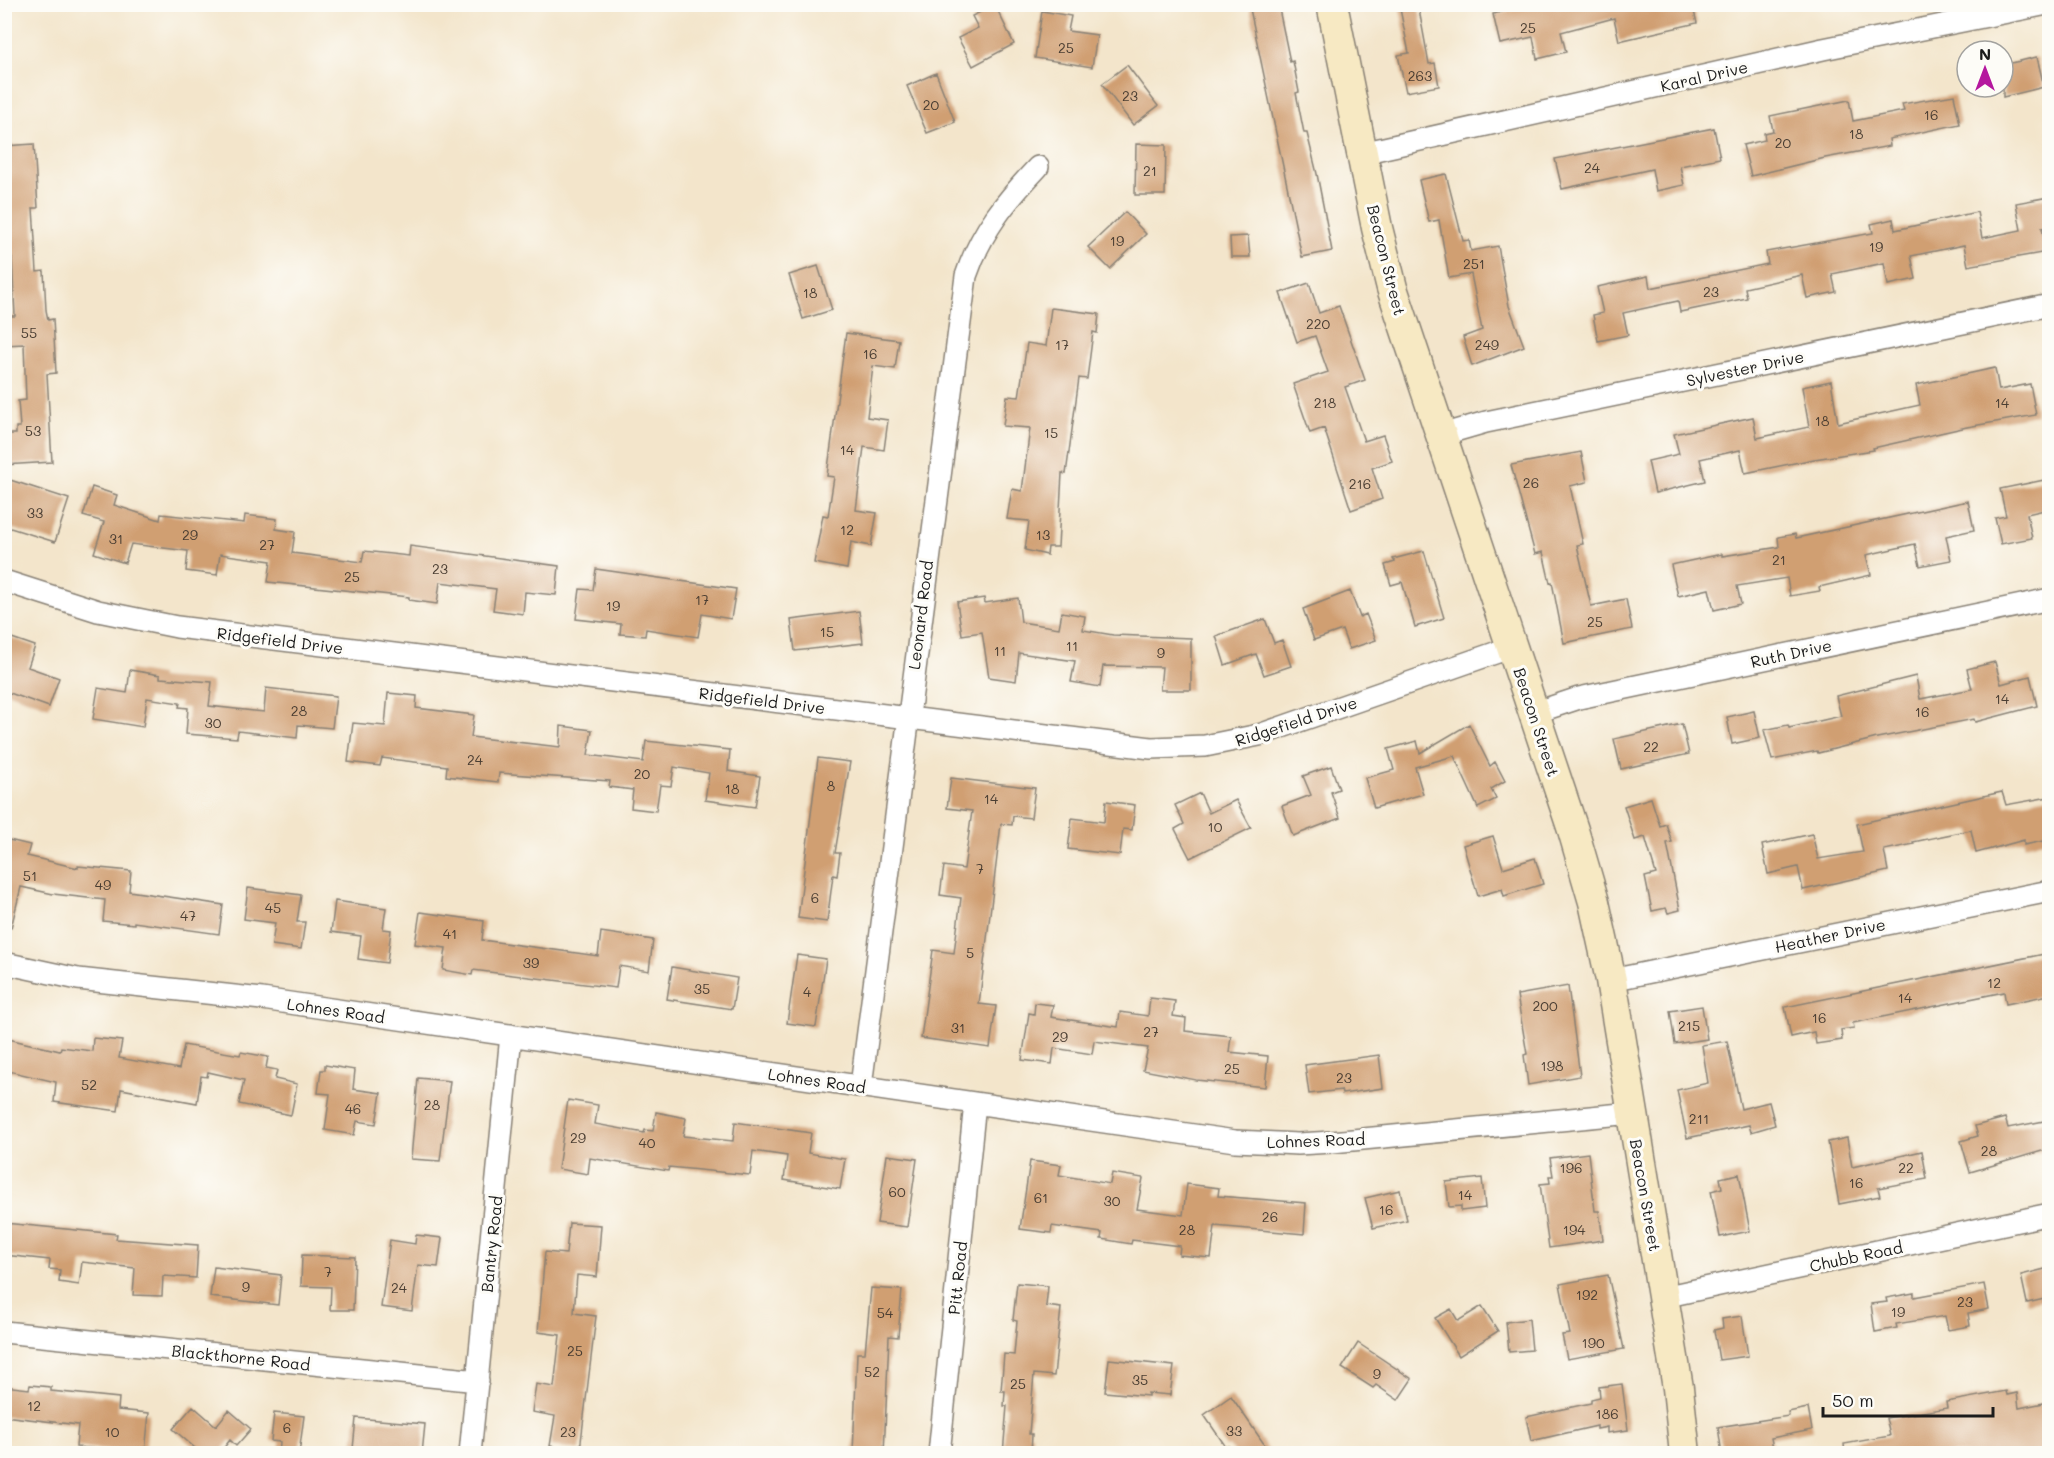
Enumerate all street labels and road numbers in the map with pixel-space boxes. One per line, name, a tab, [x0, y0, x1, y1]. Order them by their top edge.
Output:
street label: Karal Drive	[1658, 56, 1750, 96]
street label: Beacon Street	[1363, 202, 1411, 318]
street label: Sylvester Drive	[1684, 345, 1806, 391]
street label: Leonard Road	[903, 559, 937, 671]
street label: Ridgefield Drive	[216, 622, 344, 658]
street label: Ruth Drive	[1748, 634, 1834, 672]
street label: Beacon Street	[1509, 665, 1565, 779]
street label: Ridgefield Drive	[698, 682, 826, 718]
street label: Ridgefield Drive	[1232, 691, 1360, 751]
street label: Heather Drive	[1773, 913, 1887, 957]
street label: Lohnes Road	[286, 993, 386, 1027]
street label: Lohnes Road	[767, 1063, 867, 1097]
street label: Lohnes Road	[1266, 1128, 1366, 1152]
street label: Beacon Street	[1626, 1137, 1666, 1253]
street label: Bantry Road	[475, 1195, 507, 1293]
street label: Chubb Road	[1808, 1236, 1904, 1276]
street label: Pitt Road	[943, 1240, 971, 1316]
street label: Blackthorne Road	[171, 1339, 311, 1375]

